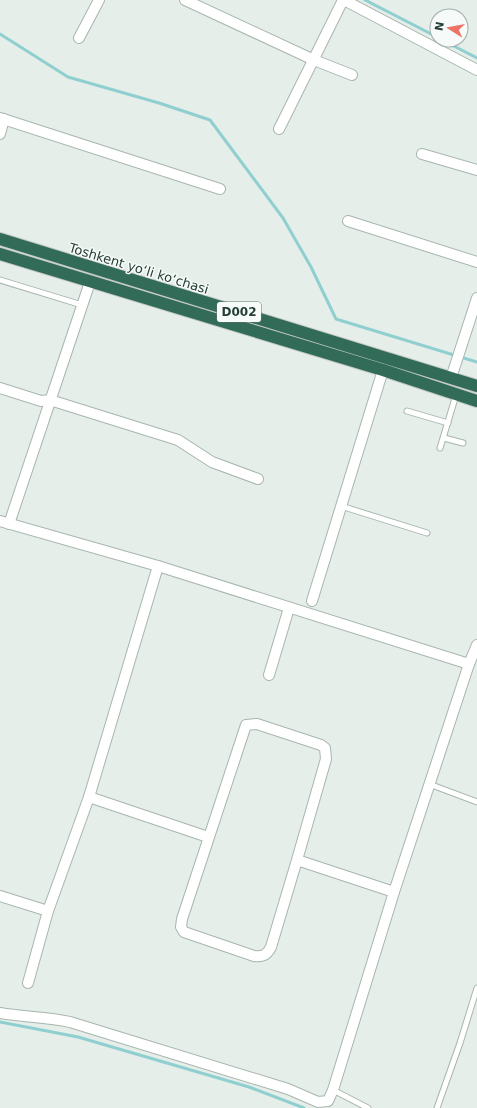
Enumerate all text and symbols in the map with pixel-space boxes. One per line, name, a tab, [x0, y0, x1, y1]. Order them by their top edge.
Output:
north arrow	[429, 8, 469, 48]
text: N	[432, 20, 447, 32]
street label: Toshkent yo‘li ko‘chasi	[66, 240, 211, 297]
road number: D002	[217, 302, 261, 322]

